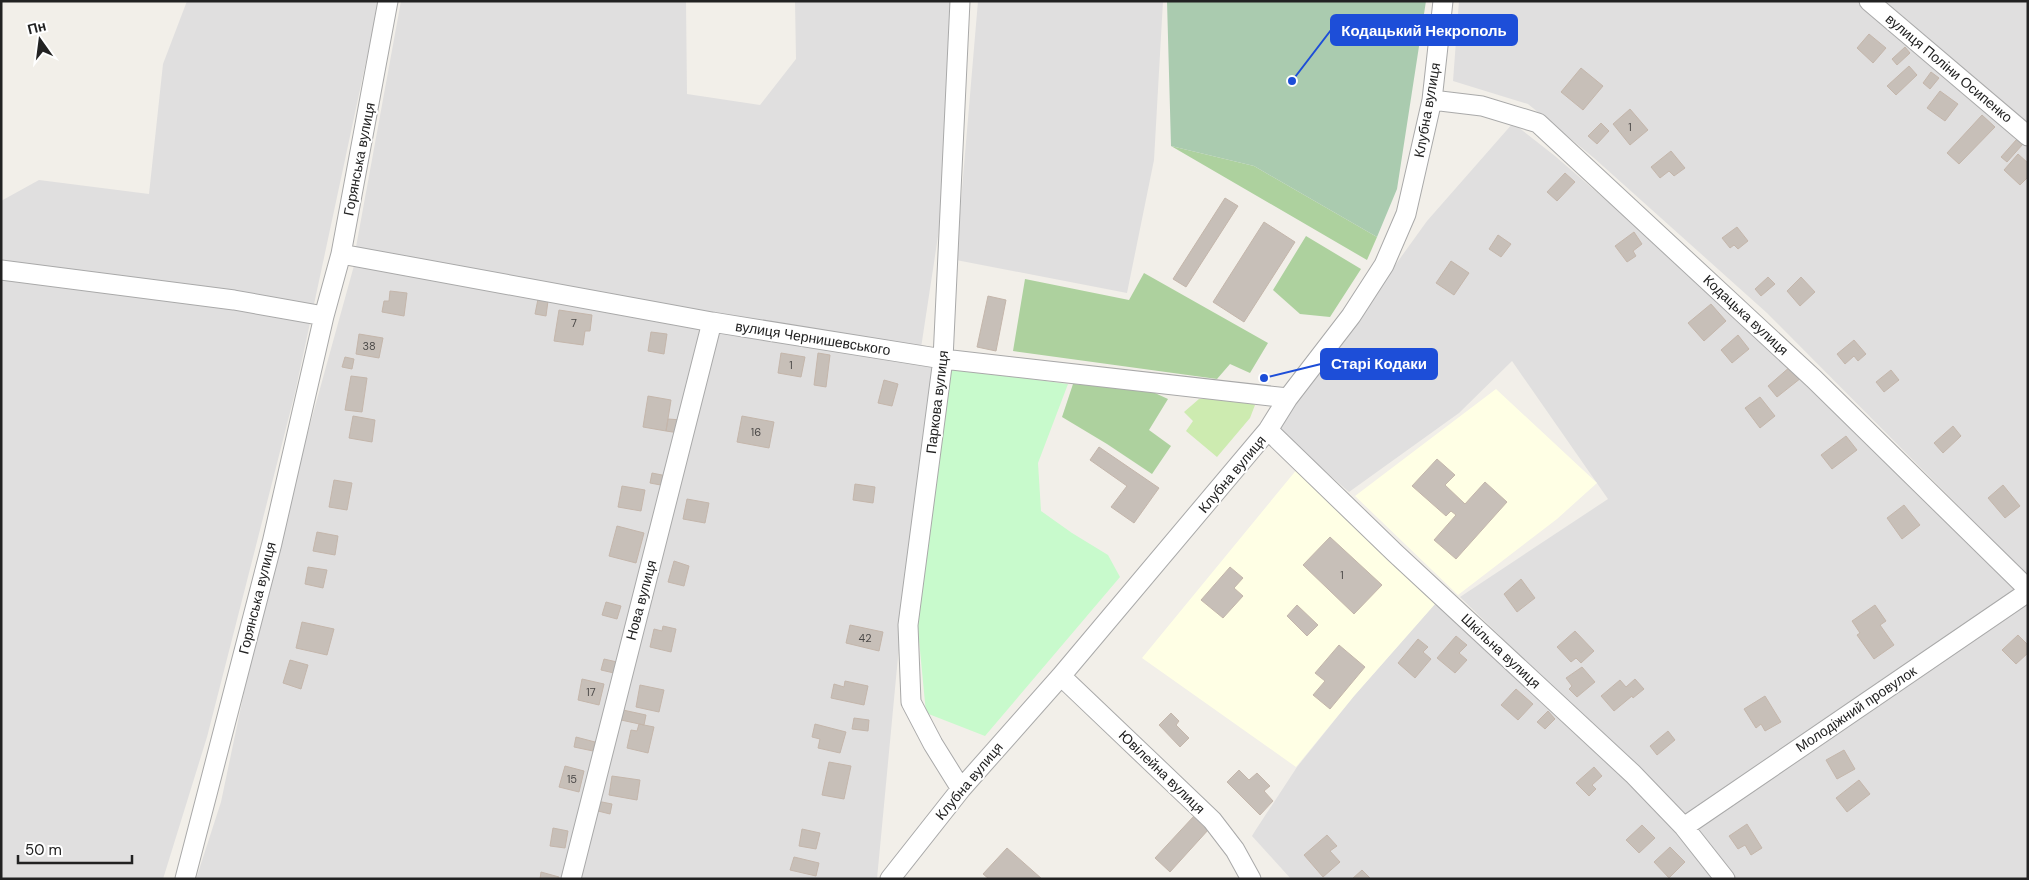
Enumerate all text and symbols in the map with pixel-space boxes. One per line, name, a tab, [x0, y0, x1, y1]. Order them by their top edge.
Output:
street label: вулиця Поліни Осипенко	[1882, 10, 2016, 126]
north arrow	[15, 15, 65, 65]
callout: Кодацький Некрополь	[1331, 15, 1517, 45]
text: Пн	[26, 16, 48, 38]
text: Кодацький Некрополь	[1341, 21, 1507, 41]
street label: Клубна вулиця	[1410, 61, 1444, 159]
street label: Горянська вулиця	[339, 101, 379, 217]
house number: 1	[1628, 120, 1632, 134]
street label: Кодацька вулиця	[1700, 271, 1792, 359]
house number: 7	[571, 316, 577, 330]
street label: вулиця Чернишевського	[734, 317, 892, 359]
house number: 38	[362, 339, 376, 353]
street label: Паркова вулиця	[922, 349, 952, 455]
callout: Старі Кодаки	[1321, 349, 1437, 379]
text: Старі Кодаки	[1331, 354, 1427, 374]
house number: 1	[789, 358, 793, 372]
house number: 16	[751, 425, 761, 439]
street label: Клубна вулиця	[1194, 431, 1270, 517]
street label: Горянська вулиця	[234, 540, 280, 656]
street label: Нова вулиця	[622, 558, 660, 642]
house number: 1	[1340, 568, 1344, 582]
street label: Шкільна вулиця	[1457, 610, 1545, 692]
house number: 42	[858, 631, 872, 645]
street label: Молодіжний провулок	[1792, 661, 1921, 756]
house number: 17	[586, 685, 596, 699]
street label: Ювілейна вулиця	[1115, 726, 1209, 818]
street label: Клубна вулиця	[931, 738, 1007, 824]
house number: 15	[567, 772, 577, 786]
scale bar	[18, 832, 131, 864]
text: 50 m	[25, 840, 62, 860]

